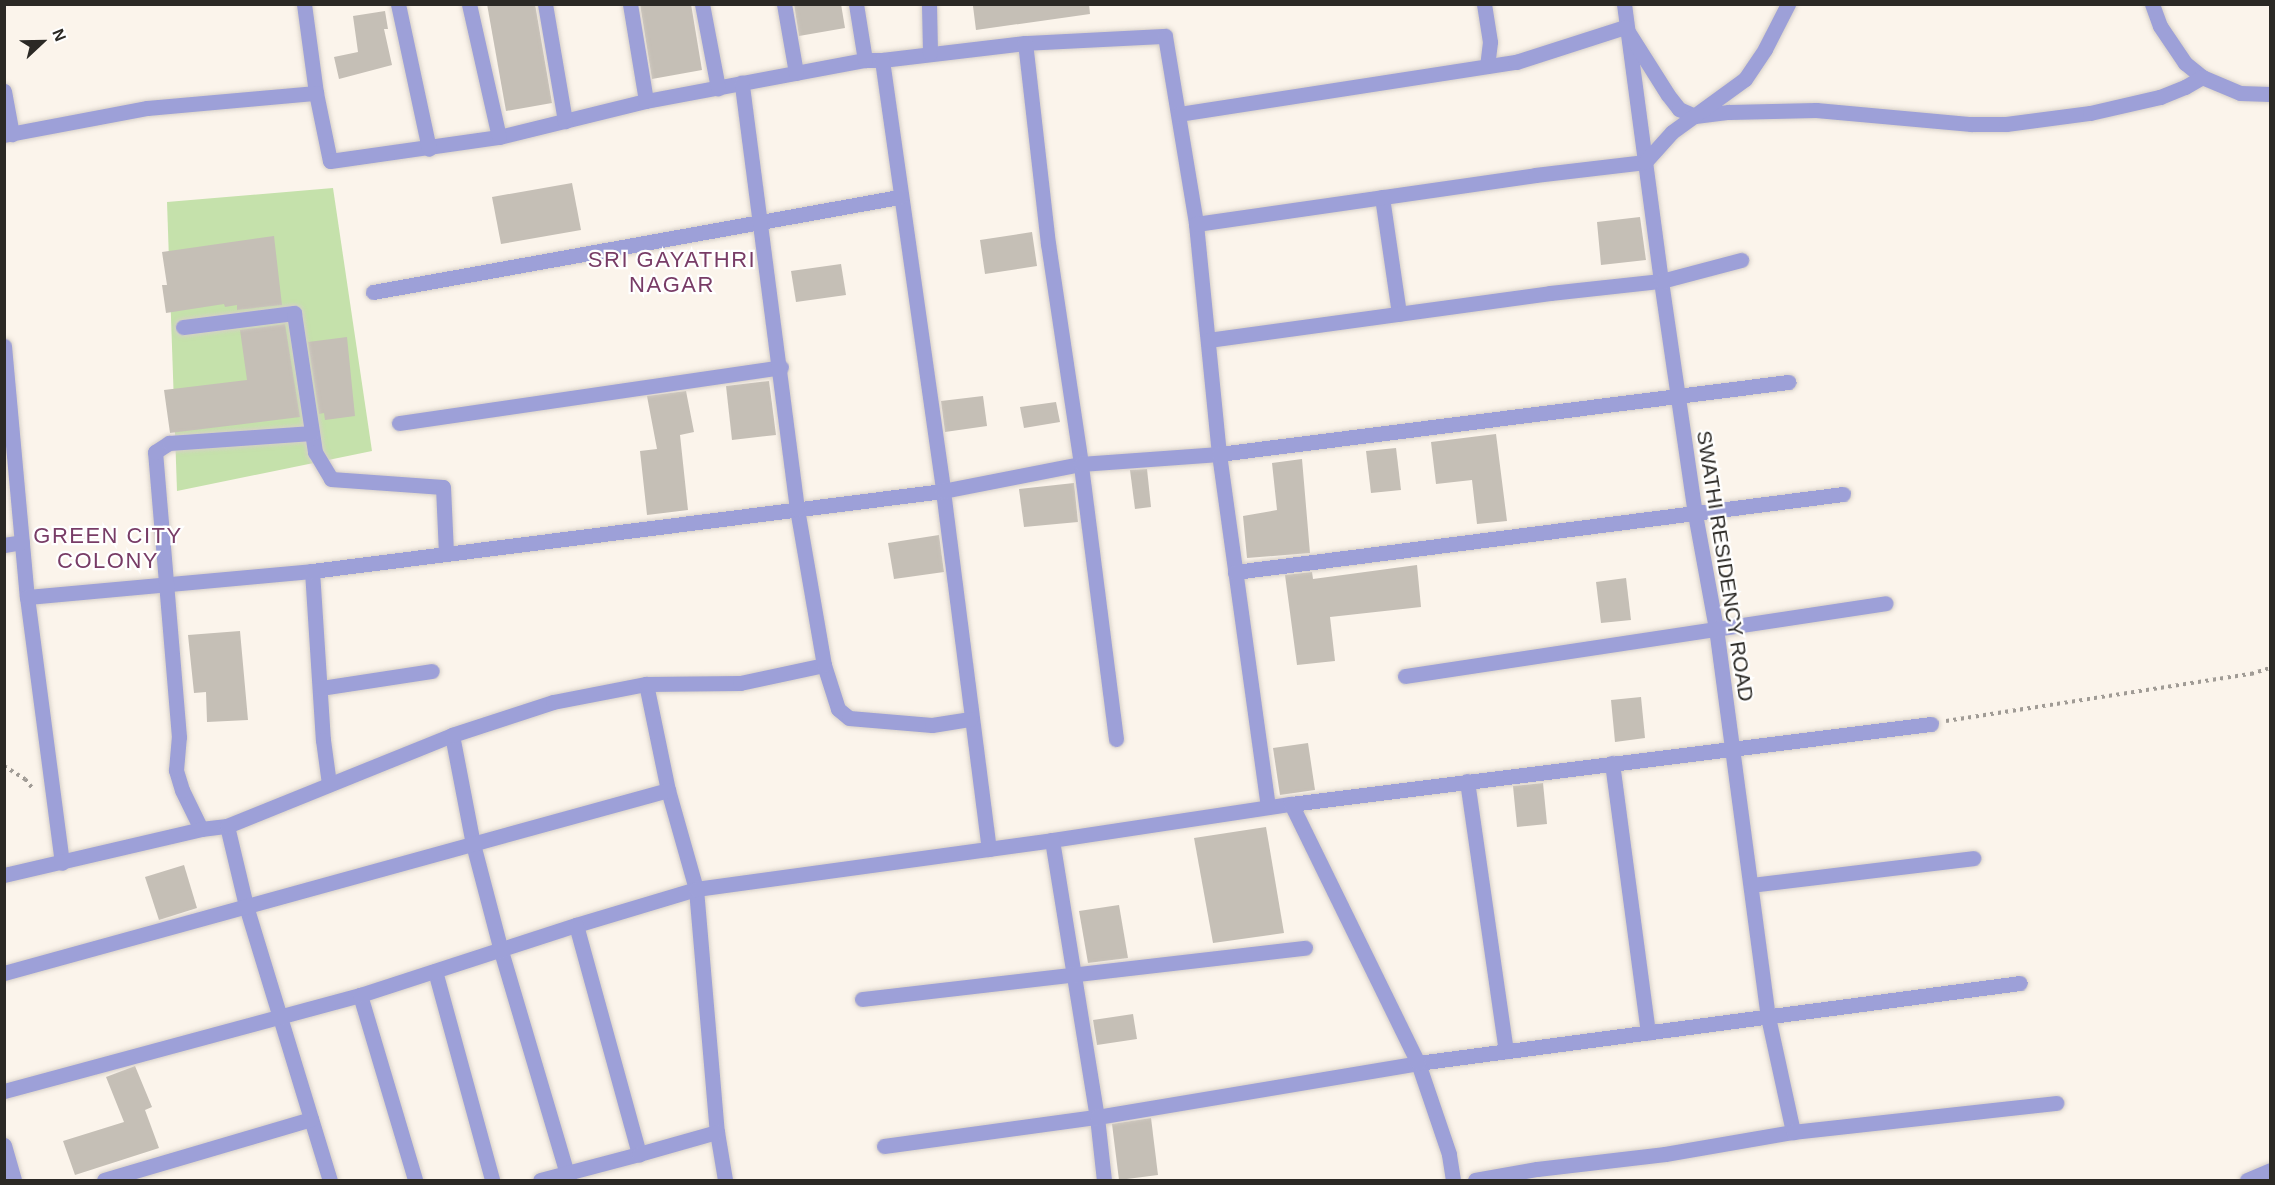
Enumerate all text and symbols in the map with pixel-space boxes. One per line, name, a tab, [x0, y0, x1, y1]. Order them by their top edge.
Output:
north arrow	[12, 12, 72, 72]
text: N	[49, 27, 69, 44]
district label: SRI GAYATHRI NAGAR	[588, 246, 756, 298]
street label: SWATHI RESIDENCY ROAD	[1691, 429, 1759, 703]
district label: GREEN CITY COLONY	[33, 522, 183, 574]

